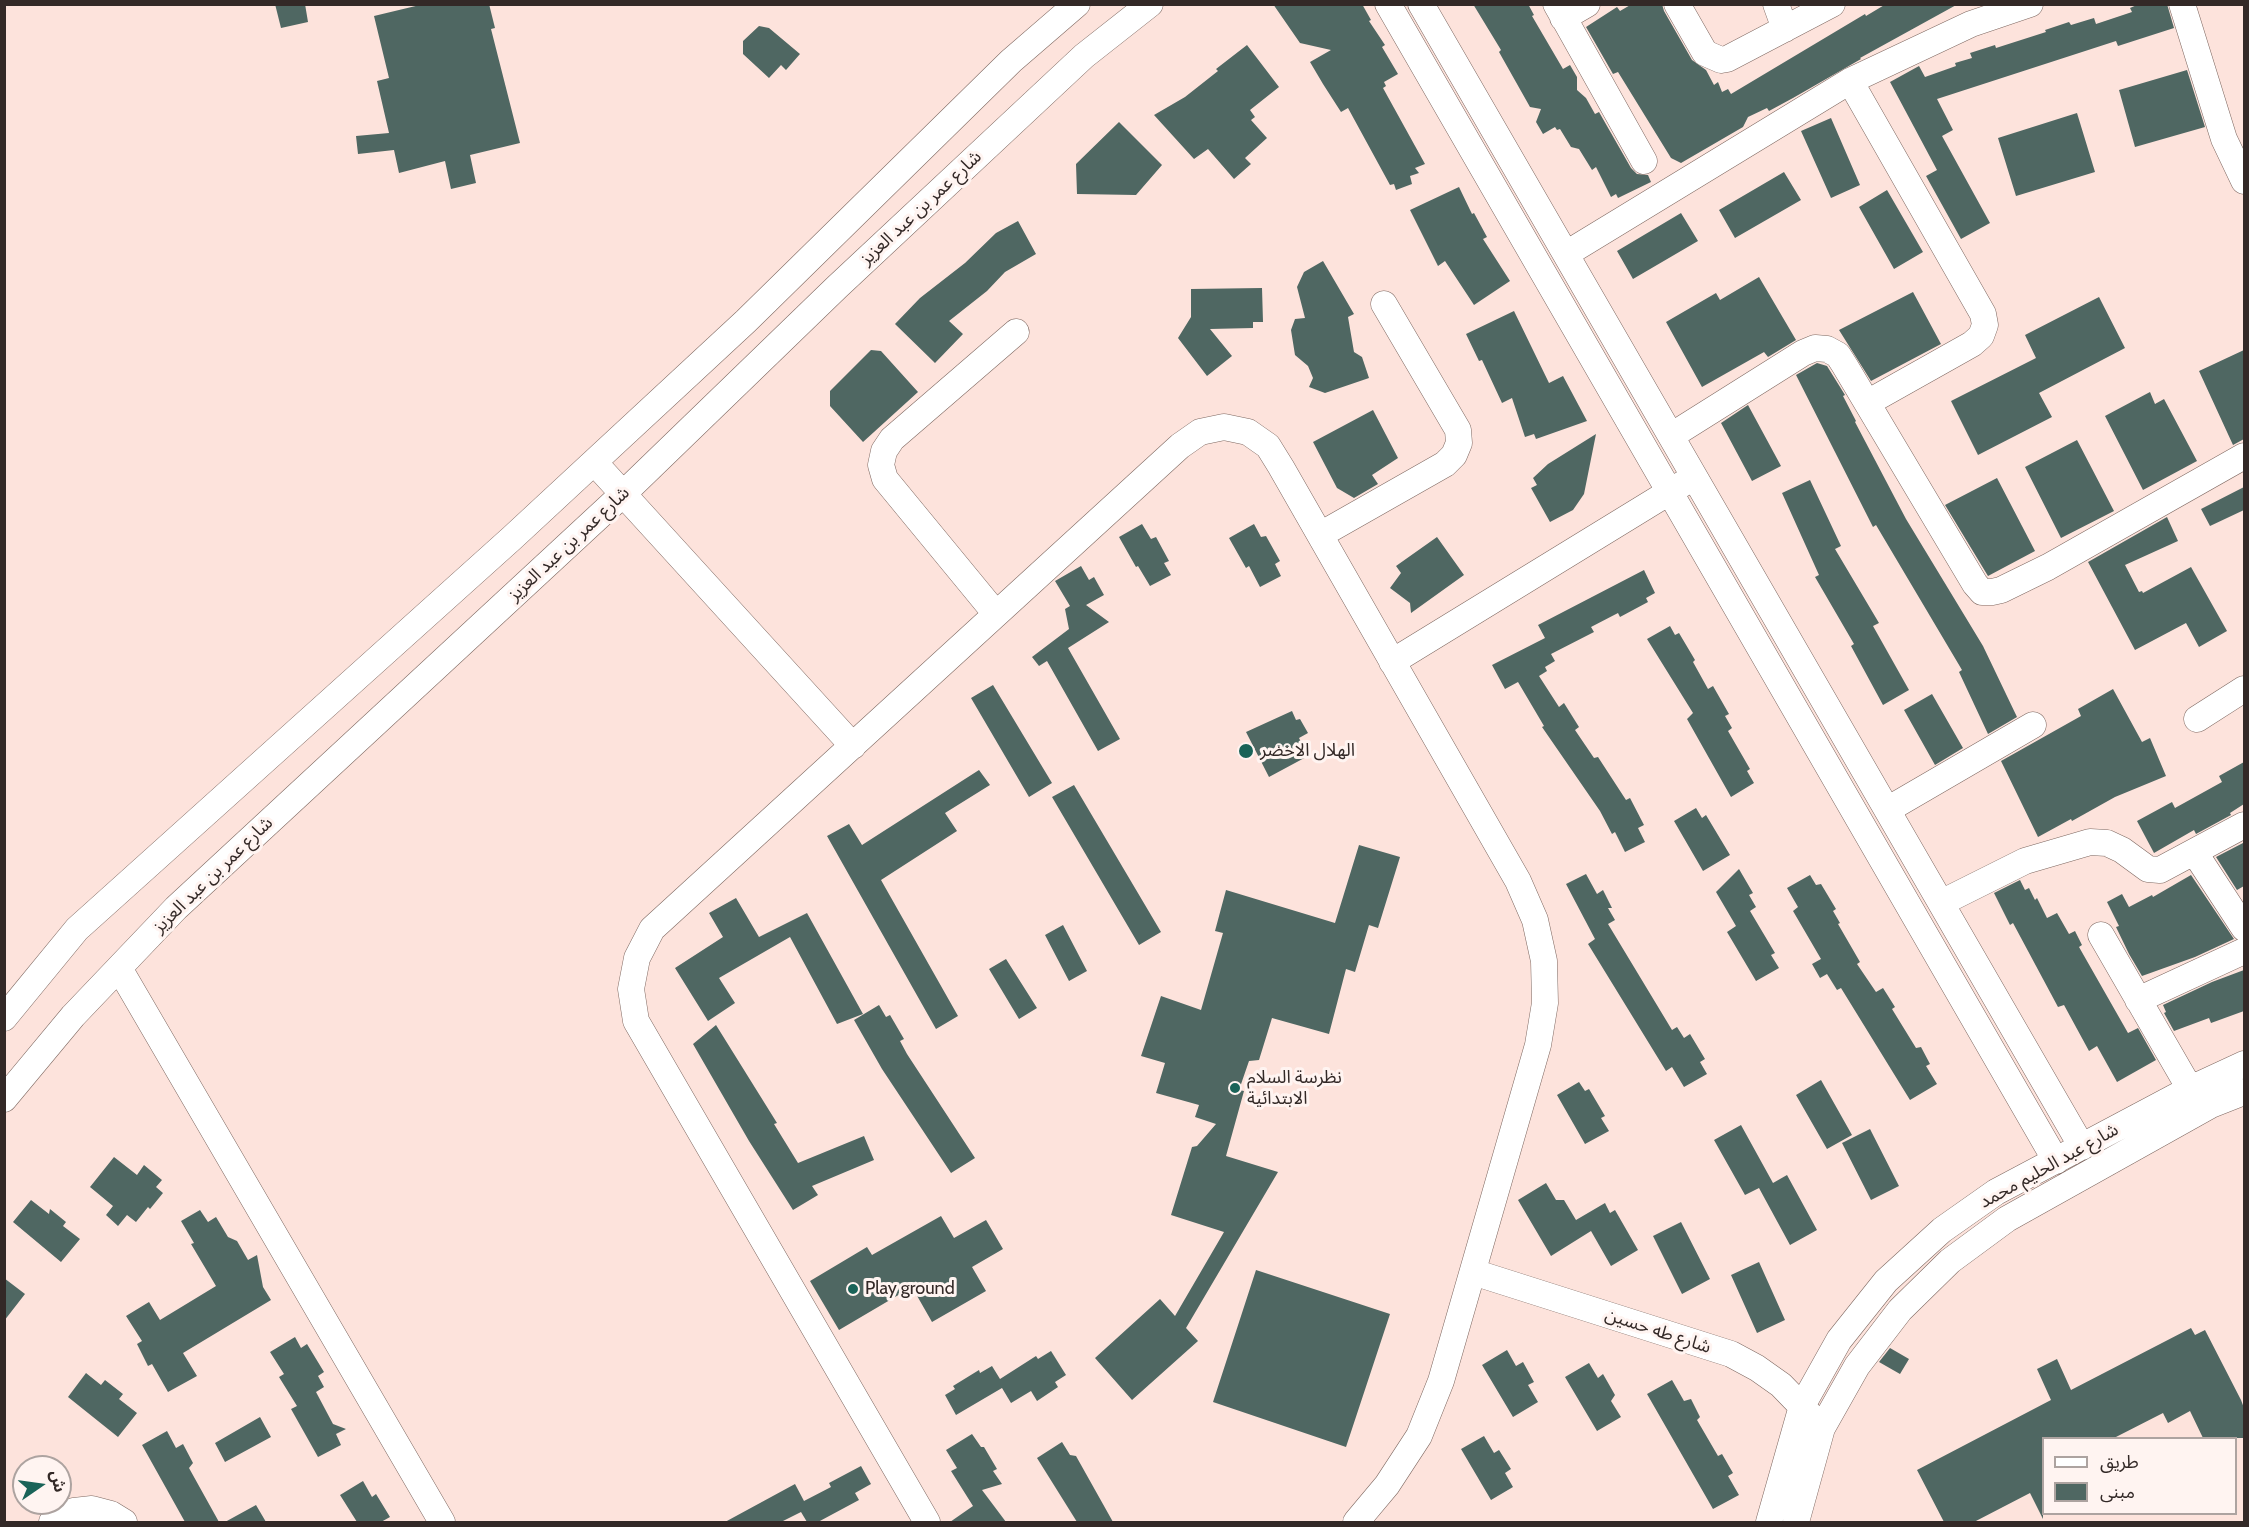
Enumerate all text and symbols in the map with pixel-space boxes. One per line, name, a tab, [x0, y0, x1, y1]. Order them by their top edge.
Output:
street label: شارع عمر بن عبد العزيز	[856, 146, 986, 270]
street label: شارع عمر بن عبد العزيز	[504, 482, 634, 606]
place label: الهلال الاخضر	[1260, 740, 1355, 762]
marker: الهلال الاخضر	[1237, 742, 1255, 760]
street label: شارع عمر بن عبد العزيز	[149, 812, 277, 938]
place label: نظرسة السلام الابتدائية	[1247, 1067, 1342, 1110]
marker: نظرسة السلام الابتدائية	[1228, 1081, 1242, 1095]
street label: شارع عبد الحليم محمد	[1976, 1119, 2122, 1213]
place label: Play ground	[865, 1278, 955, 1300]
marker: Play ground	[846, 1282, 860, 1296]
street label: شارع طه حسين	[1602, 1304, 1714, 1358]
legend	[2042, 1437, 2237, 1515]
text: طريق	[2100, 1451, 2139, 1473]
north arrow	[12, 1455, 72, 1515]
text: ش	[46, 1468, 70, 1494]
text: مبنى	[2100, 1481, 2135, 1503]

